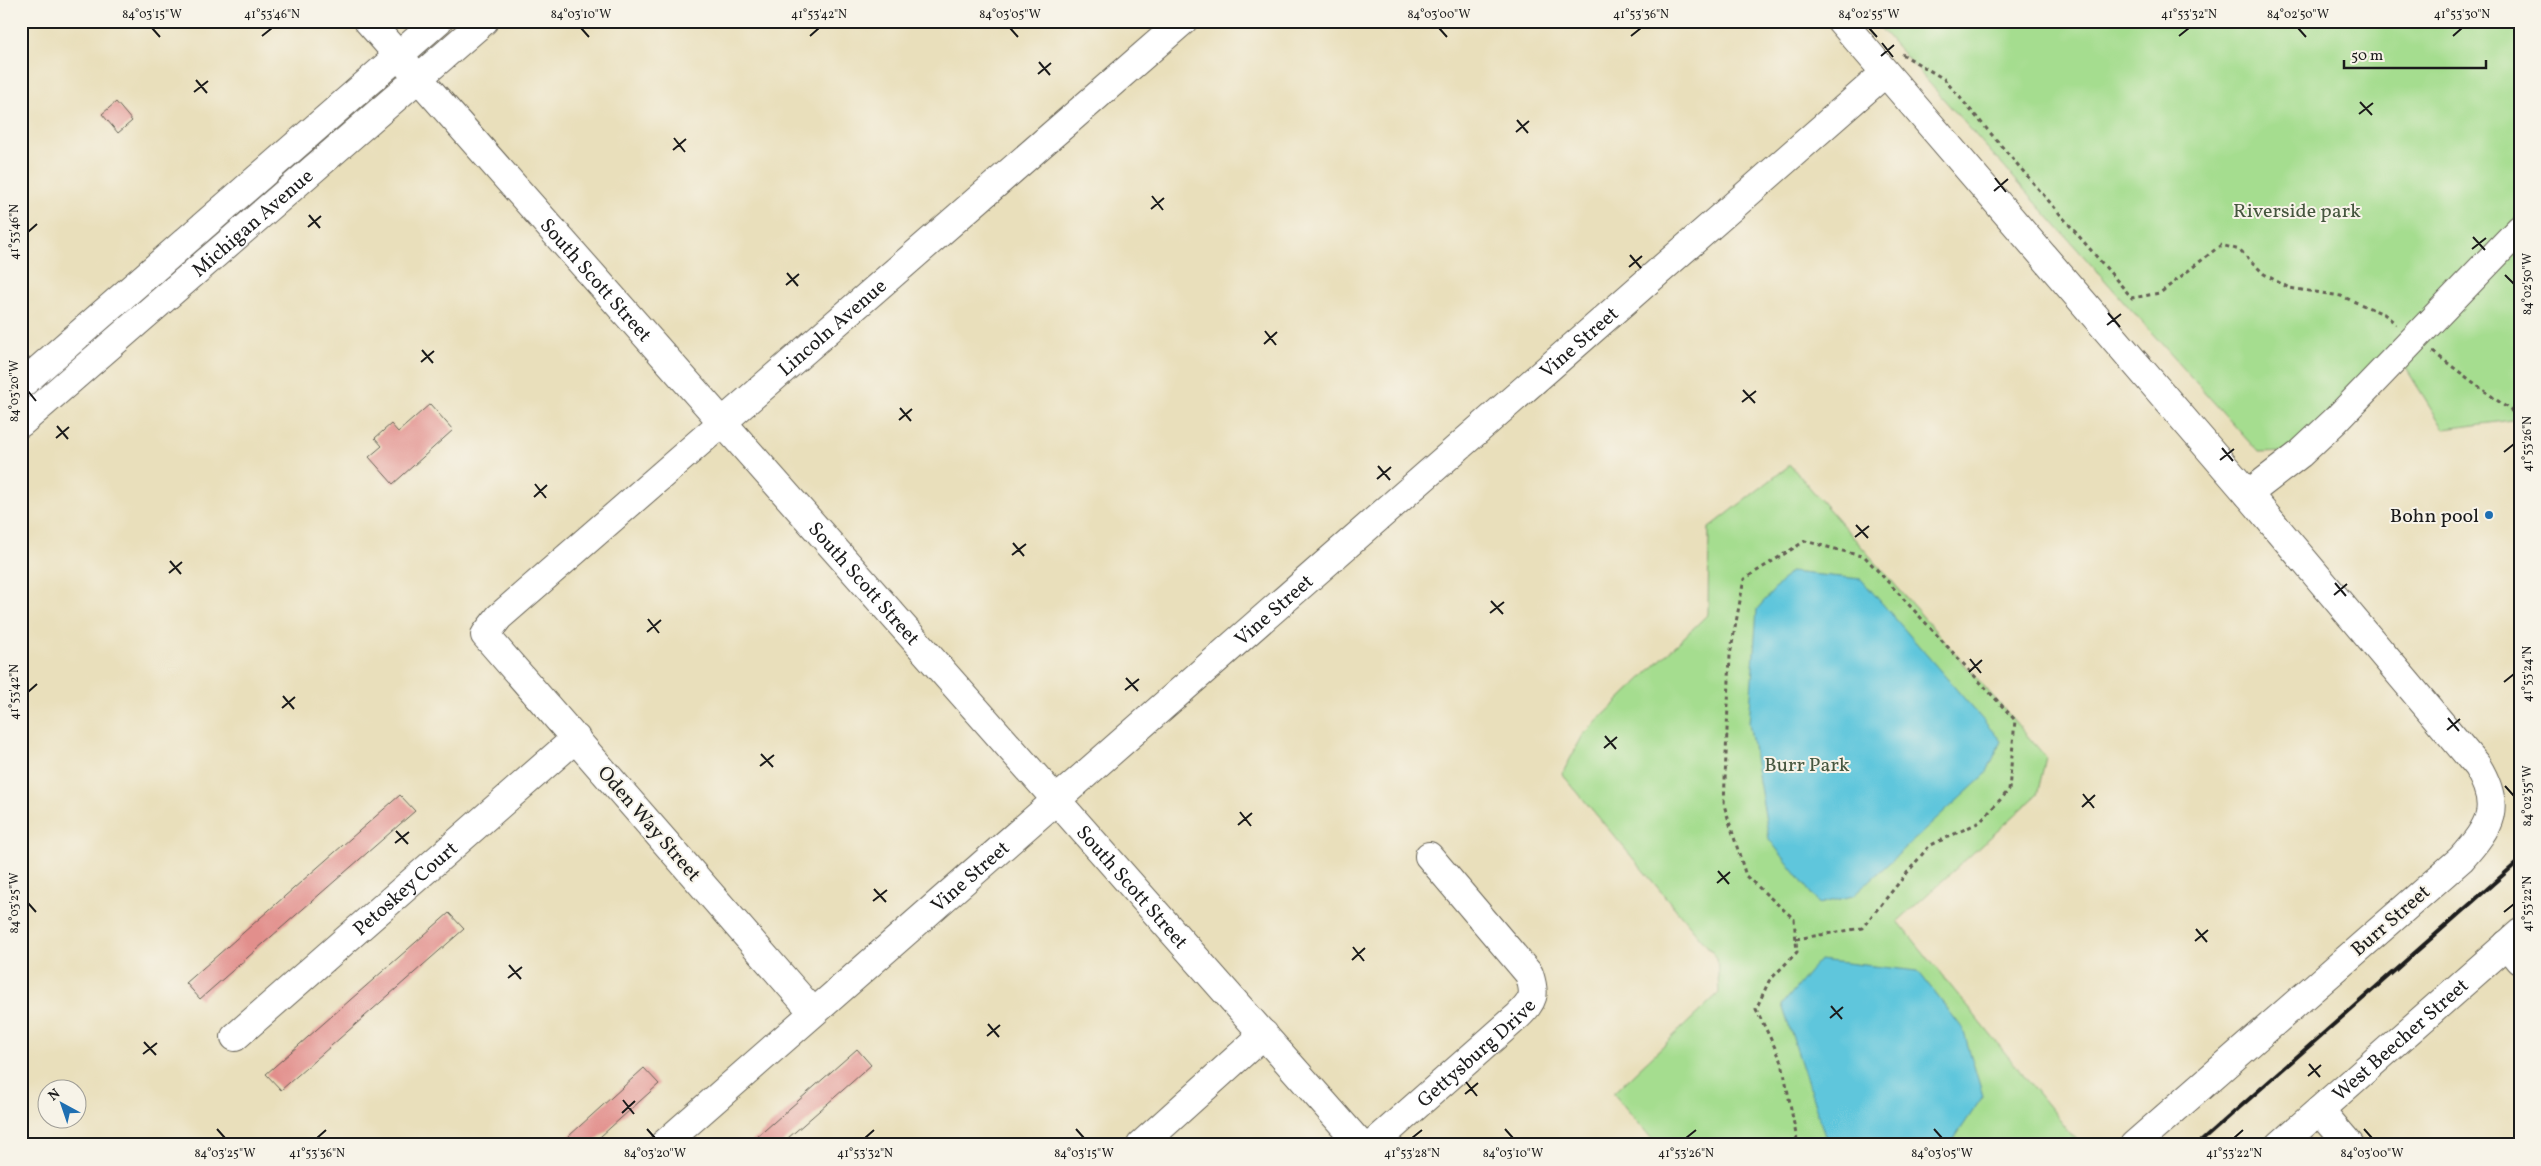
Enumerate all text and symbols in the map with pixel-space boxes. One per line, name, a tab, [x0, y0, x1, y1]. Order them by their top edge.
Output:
text: 84°03'15"W	[122, 7, 182, 23]
text: 41°53'46"N	[244, 7, 300, 23]
text: 84°03'10"W	[551, 7, 611, 23]
text: 41°53'42"N	[791, 7, 847, 23]
text: 84°03'05"W	[979, 7, 1041, 23]
text: 84°03'00"W	[1407, 7, 1471, 23]
text: 41°53'36"N	[1613, 7, 1669, 23]
text: 84°02'55"W	[1839, 7, 1899, 23]
text: 41°53'32"N	[2161, 7, 2217, 23]
text: 84°02'50"W	[2267, 7, 2329, 23]
text: 41°53'30"N	[2434, 7, 2490, 23]
scale bar	[2344, 38, 2486, 70]
text: 50 m	[2351, 46, 2383, 67]
street label: Michigan Avenue	[187, 163, 320, 285]
park label: Riverside park	[2233, 198, 2361, 226]
text: 41°53'46"N	[7, 204, 23, 260]
street label: South Scott Street	[532, 213, 657, 349]
text: 84°02'50"W	[2520, 253, 2536, 315]
street label: Lincoln Avenue	[773, 273, 894, 384]
street label: Vine Street	[1534, 301, 1626, 386]
text: 84°03'20"W	[7, 360, 23, 422]
text: 41°53'26"N	[2520, 416, 2536, 472]
place label: Bohn pool	[2390, 503, 2479, 531]
marker: Bohn pool	[2483, 509, 2495, 521]
street label: South Scott Street	[801, 516, 925, 652]
street label: Vine Street	[1229, 569, 1320, 653]
text: 41°53'24"N	[2520, 646, 2536, 702]
text: 41°53'42"N	[7, 664, 23, 720]
park label: Burr Park	[1764, 752, 1850, 780]
street label: Oden Way Street	[590, 760, 707, 888]
text: 84°02'55"W	[2520, 766, 2536, 826]
street label: South Scott Street	[1069, 820, 1194, 956]
street label: Vine Street	[925, 835, 1017, 920]
street label: Petoskey Court	[348, 836, 465, 943]
text: 84°03'25"W	[7, 872, 23, 934]
text: 41°53'22"N	[2520, 876, 2536, 932]
street label: Burr Street	[2346, 879, 2437, 964]
street label: West Beecher Street	[2327, 973, 2476, 1109]
street label: Gettysburg Drive	[1412, 994, 1544, 1115]
north arrow	[38, 1078, 88, 1128]
text: N	[45, 1085, 65, 1106]
text: 84°03'25"W	[194, 1146, 256, 1162]
text: 41°53'36"N	[289, 1146, 345, 1162]
text: 84°03'20"W	[624, 1146, 686, 1162]
text: 41°53'32"N	[837, 1146, 893, 1162]
text: 84°03'15"W	[1054, 1146, 1114, 1162]
text: 41°53'28"N	[1384, 1146, 1440, 1162]
text: 84°03'10"W	[1483, 1146, 1543, 1162]
text: 41°53'26"N	[1658, 1146, 1714, 1162]
text: 84°03'05"W	[1911, 1146, 1973, 1162]
text: 41°53'22"N	[2206, 1146, 2262, 1162]
text: 84°03'00"W	[2340, 1146, 2404, 1162]

